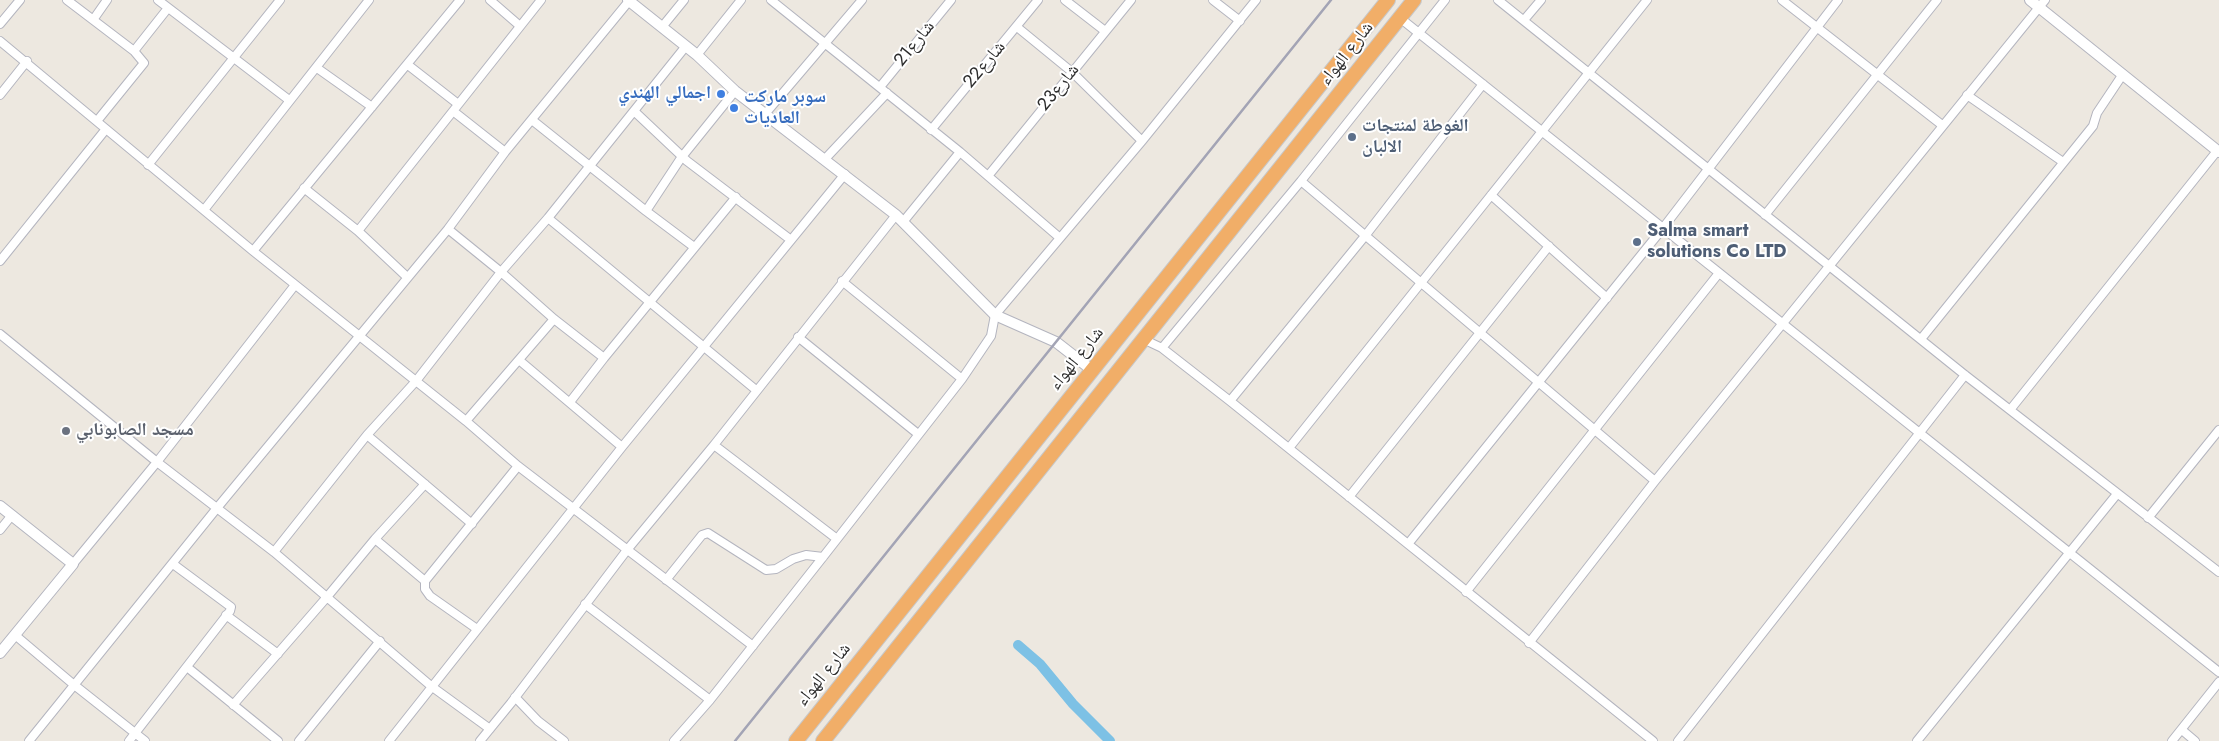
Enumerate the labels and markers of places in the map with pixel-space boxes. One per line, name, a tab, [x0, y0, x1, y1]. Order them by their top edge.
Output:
place label: اجمالي الهندي	[618, 83, 711, 105]
place label: سوبر ماركت العاديات	[744, 87, 826, 130]
marker: اجمالي الهندي	[715, 88, 727, 100]
marker: سوبر ماركت العاديات	[728, 102, 740, 114]
place label: الغوطة لمنتجات الالبان	[1362, 116, 1469, 158]
marker: الغوطة لمنتجات الالبان	[1346, 131, 1358, 143]
place label: Salma smart solutions Co LTD	[1647, 221, 1786, 264]
marker: Salma smart solutions Co LTD	[1631, 236, 1643, 248]
place label: مسجد الصابونابي	[76, 420, 194, 442]
marker: مسجد الصابونابي	[60, 425, 72, 437]

